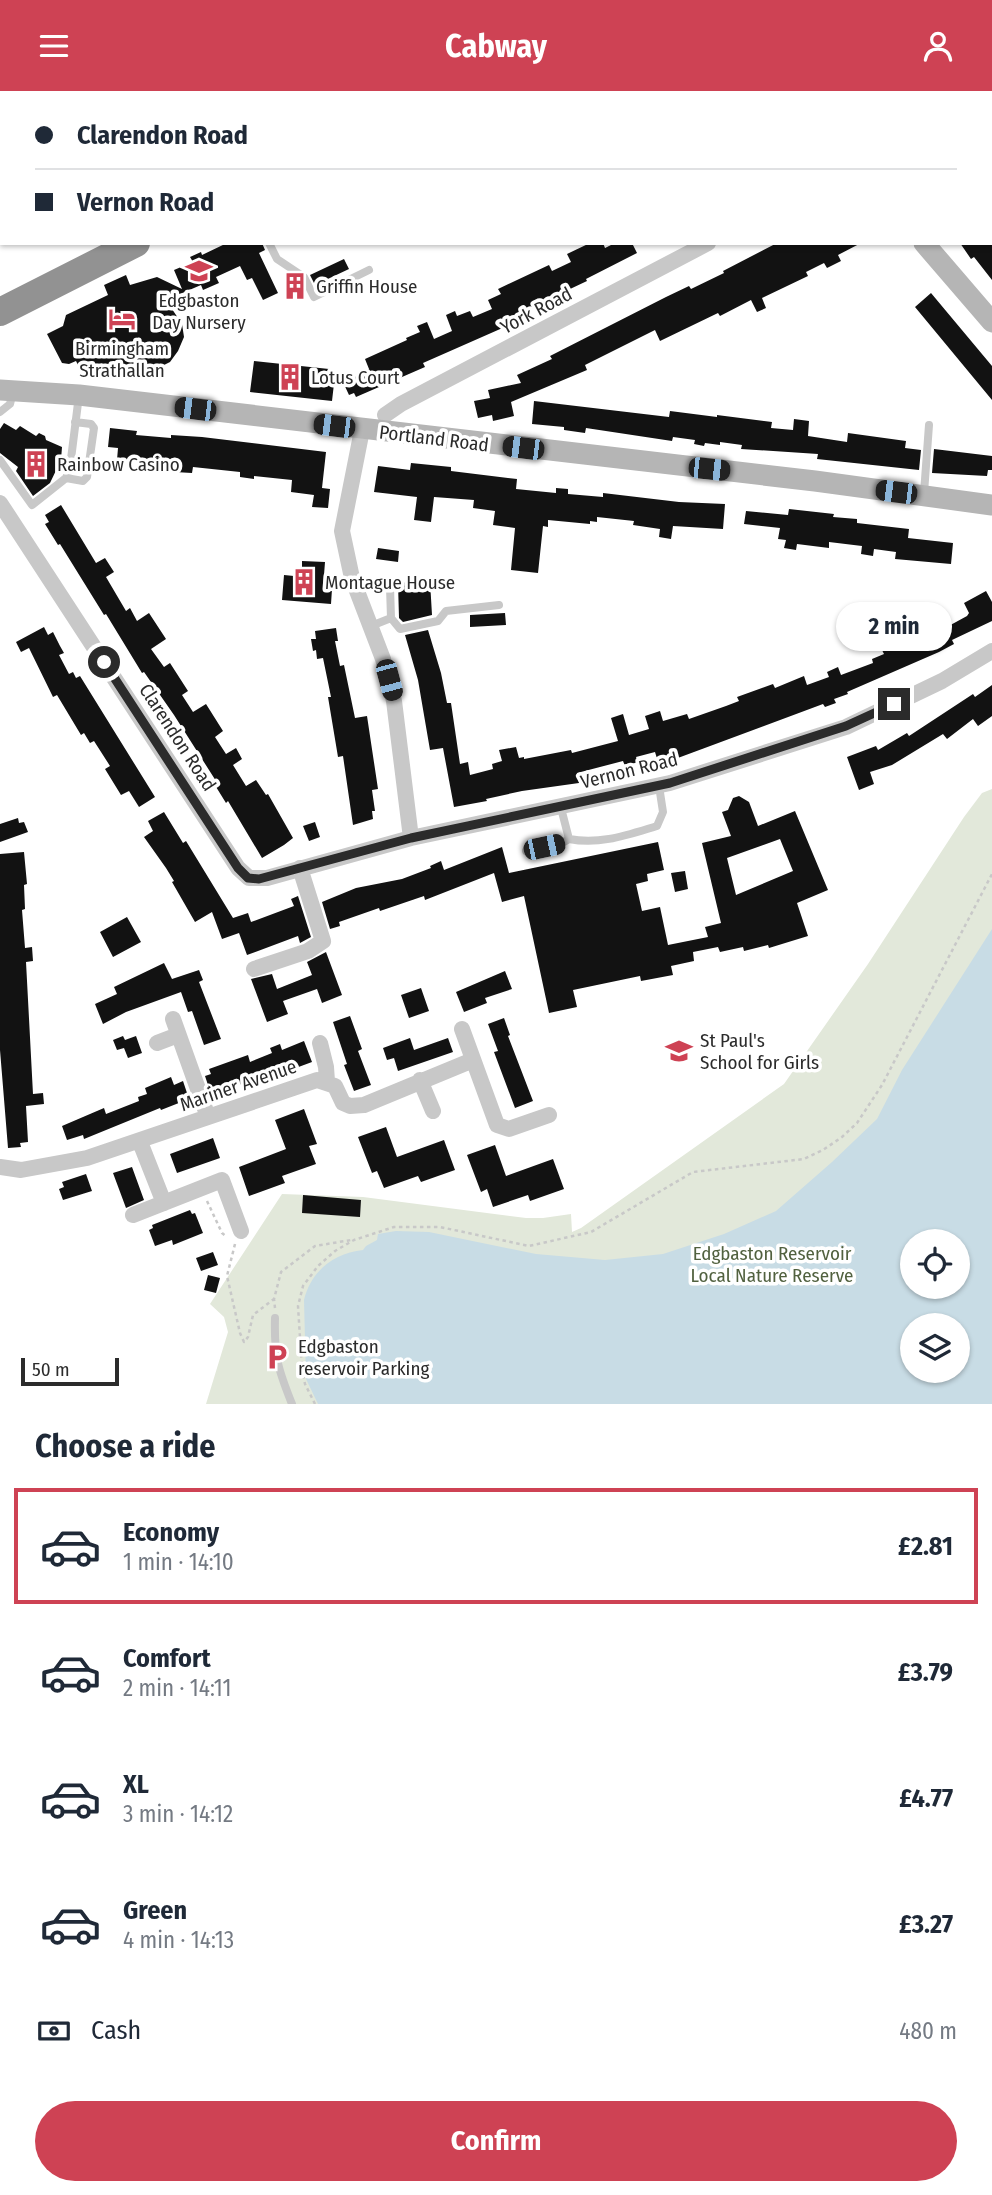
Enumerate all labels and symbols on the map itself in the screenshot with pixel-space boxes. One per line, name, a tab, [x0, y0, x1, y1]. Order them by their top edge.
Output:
school or university icon: Edgbaston Day Nursery	[184, 256, 214, 286]
building icon: Griffin House	[280, 271, 310, 301]
place label: Griffin House	[316, 275, 417, 298]
street label: York Road	[497, 282, 576, 339]
place label: Edgbaston Day Nursery	[152, 289, 246, 334]
hotel icon: Birmingham Strathallan	[107, 304, 137, 334]
place label: Birmingham Strathallan	[75, 337, 169, 382]
building icon: Lotus Court	[275, 362, 305, 392]
place label: Lotus Court	[311, 366, 401, 389]
car	[173, 396, 218, 422]
car	[312, 413, 357, 439]
street label: Portland Road	[378, 420, 490, 457]
car	[501, 435, 546, 461]
building icon: Rainbow Casino	[21, 449, 51, 479]
place label: Rainbow Casino	[57, 453, 180, 476]
car	[688, 456, 731, 482]
car	[874, 479, 919, 505]
building icon: Montague House	[289, 567, 319, 597]
place label: Montague House	[325, 571, 455, 594]
callout: 2 min	[836, 603, 952, 651]
route start	[88, 646, 120, 678]
car	[374, 657, 405, 703]
street label: Clarendon Road	[134, 679, 221, 795]
route end	[878, 688, 910, 720]
street label: Vernon Road	[578, 747, 680, 794]
car	[522, 832, 567, 862]
place label: St Paul's School for Girls	[700, 1029, 819, 1074]
school or university icon: St Paul's School for Girls	[664, 1036, 694, 1066]
street label: Mariner Avenue	[177, 1055, 300, 1116]
park label: Edgbaston Reservoir Local Nature Reserve	[691, 1242, 853, 1287]
place label: Edgbaston reservoir Parking	[298, 1335, 429, 1380]
parking icon: Edgbaston reservoir Parking	[262, 1342, 292, 1372]
scale bar	[21, 1355, 119, 1387]

